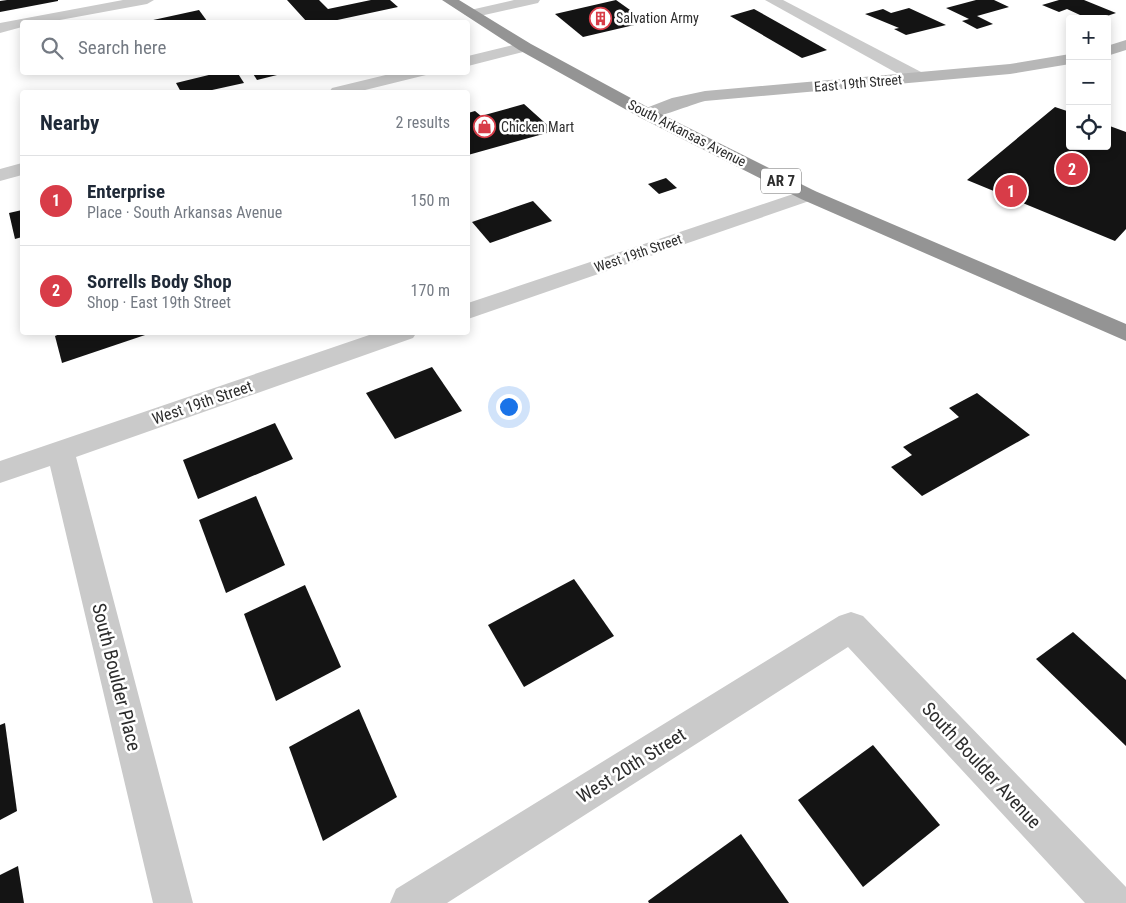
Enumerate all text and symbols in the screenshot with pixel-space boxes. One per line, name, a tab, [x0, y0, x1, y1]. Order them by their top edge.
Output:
building icon: Salvation Army	[588, 6, 612, 30]
place label: Salvation Army	[616, 10, 699, 26]
map controls	[1066, 15, 1111, 150]
button: +	[1066, 15, 1111, 60]
search box	[20, 20, 470, 75]
icon: search	[38, 34, 66, 62]
text: Search here	[78, 36, 166, 59]
button: −	[1066, 60, 1111, 105]
street label: East 19th Street	[813, 71, 903, 95]
street label: South Arkansas Avenue	[625, 96, 749, 170]
button: locate	[1066, 105, 1111, 150]
text: Nearby	[40, 111, 99, 135]
text: 2 results	[395, 113, 450, 132]
shop icon: Chicken Mart	[473, 115, 497, 139]
place label: Chicken Mart	[501, 119, 574, 135]
pin: 2	[1056, 150, 1088, 188]
road number: AR 7	[761, 168, 801, 194]
pin: 1	[995, 172, 1027, 210]
text: Enterprise	[87, 180, 165, 203]
text: 1	[52, 191, 60, 210]
text: 150 m	[411, 191, 450, 210]
text: Place · South Arkansas Avenue	[87, 203, 282, 222]
street label: West 19th Street	[592, 231, 684, 275]
text: Sorrells Body Shop	[87, 270, 232, 293]
text: 2	[52, 281, 60, 300]
text: 170 m	[411, 281, 450, 300]
text: Shop · East 19th Street	[87, 293, 231, 312]
street label: West 19th Street	[150, 376, 255, 428]
your location	[496, 394, 522, 420]
street label: South Boulder Place	[87, 601, 146, 753]
street label: South Boulder Avenue	[917, 697, 1046, 833]
street label: West 20th Street	[573, 723, 690, 808]

